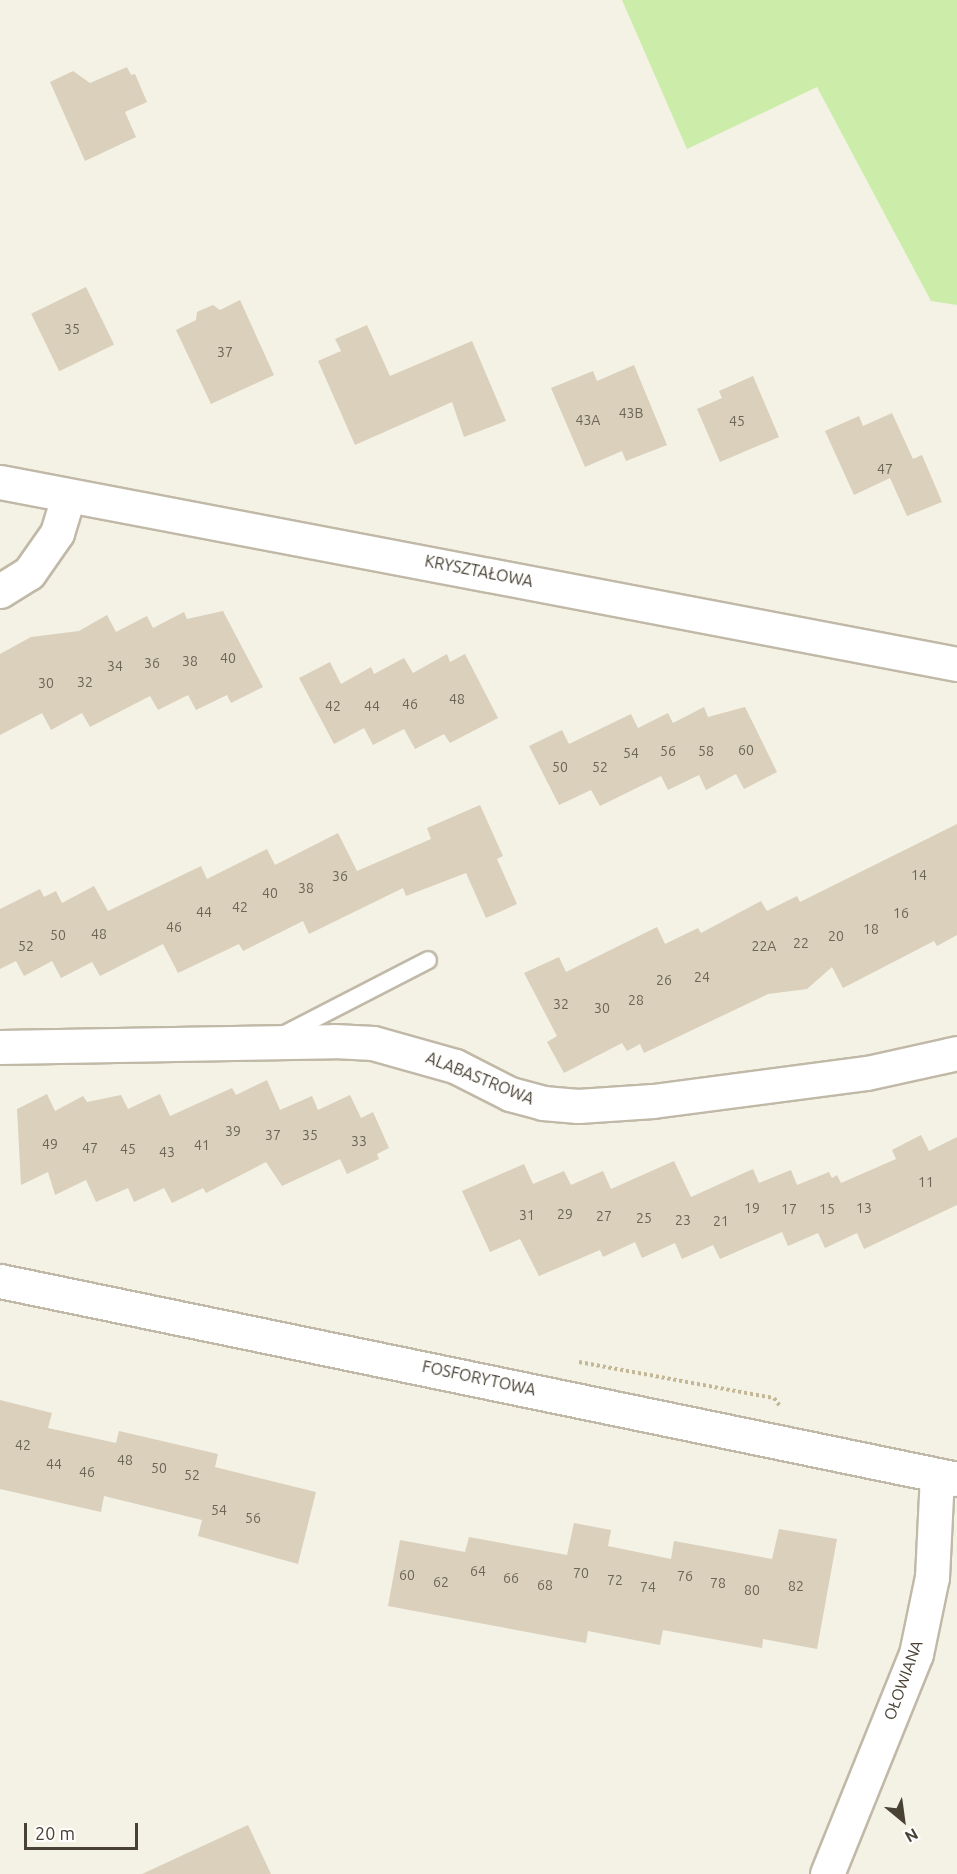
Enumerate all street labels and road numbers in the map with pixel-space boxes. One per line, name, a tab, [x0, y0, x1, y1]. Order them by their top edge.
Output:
street label: KRYSZTAŁOWA	[423, 551, 535, 591]
street label: ALABASTROWA	[423, 1048, 537, 1108]
street label: FOSFORYTOWA	[420, 1357, 538, 1399]
street label: OŁOWIANA	[880, 1637, 926, 1723]

